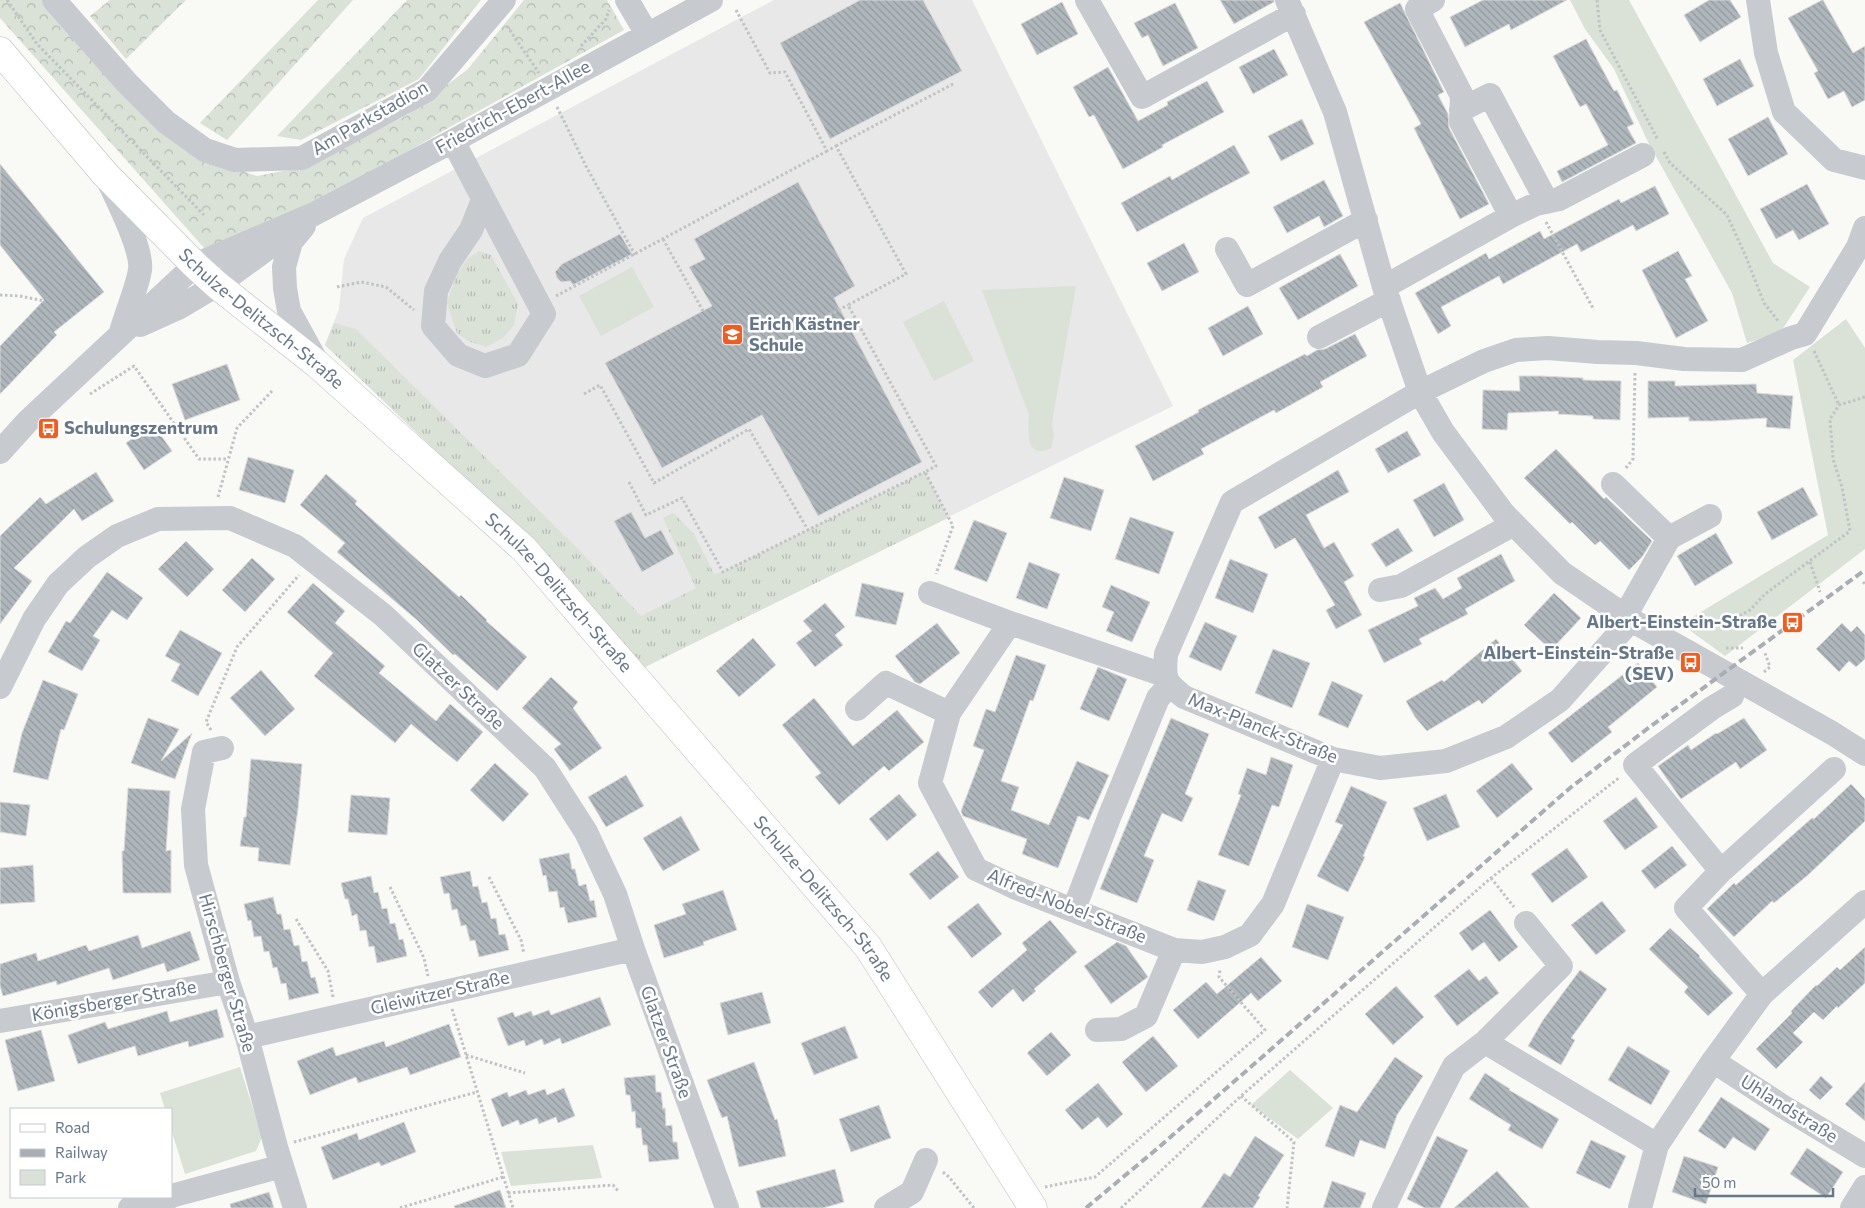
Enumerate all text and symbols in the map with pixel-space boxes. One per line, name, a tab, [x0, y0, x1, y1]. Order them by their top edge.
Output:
street label: Friedrich-Ebert-Allee	[431, 54, 594, 158]
street label: Am Parkstadion	[308, 75, 431, 159]
street label: Schulze-Delitzsch-Straße	[175, 243, 349, 393]
place label: Erich Kästner Schule	[749, 312, 860, 355]
school or university icon: Erich Kästner Schule	[721, 322, 745, 346]
bus stop icon: Schulungszentrum	[36, 416, 60, 440]
place label: Schulungszentrum	[64, 416, 218, 438]
street label: Schulze-Delitzsch-Straße	[481, 508, 638, 676]
place label: Albert-Einstein-Straße	[1586, 610, 1777, 632]
bus stop icon: Albert-Einstein-Straße	[1781, 610, 1805, 634]
street label: Glatzer Straße	[408, 637, 509, 734]
place label: Albert-Einstein-Straße (SEV)	[1483, 641, 1674, 684]
bus stop icon: Albert-Einstein-Straße (SEV)	[1678, 651, 1702, 675]
street label: Max-Planck-Straße	[1185, 687, 1341, 767]
street label: Schulze-Delitzsch-Straße	[749, 811, 899, 985]
street label: Alfred-Nobel-Straße	[985, 863, 1150, 947]
street label: Hirschberger Straße	[195, 891, 261, 1055]
street label: Gleiwitzer Straße	[368, 965, 511, 1019]
street label: Königsberger Straße	[30, 975, 198, 1025]
street label: Glatzer Straße	[636, 982, 697, 1101]
street label: Uhlandstraße	[1737, 1070, 1842, 1147]
legend	[10, 1108, 172, 1198]
text: Road	[55, 1118, 90, 1136]
text: Railway	[55, 1143, 108, 1161]
scale bar	[1695, 1166, 1832, 1198]
text: Park	[55, 1168, 86, 1186]
text: 50 m	[1702, 1173, 1736, 1191]

